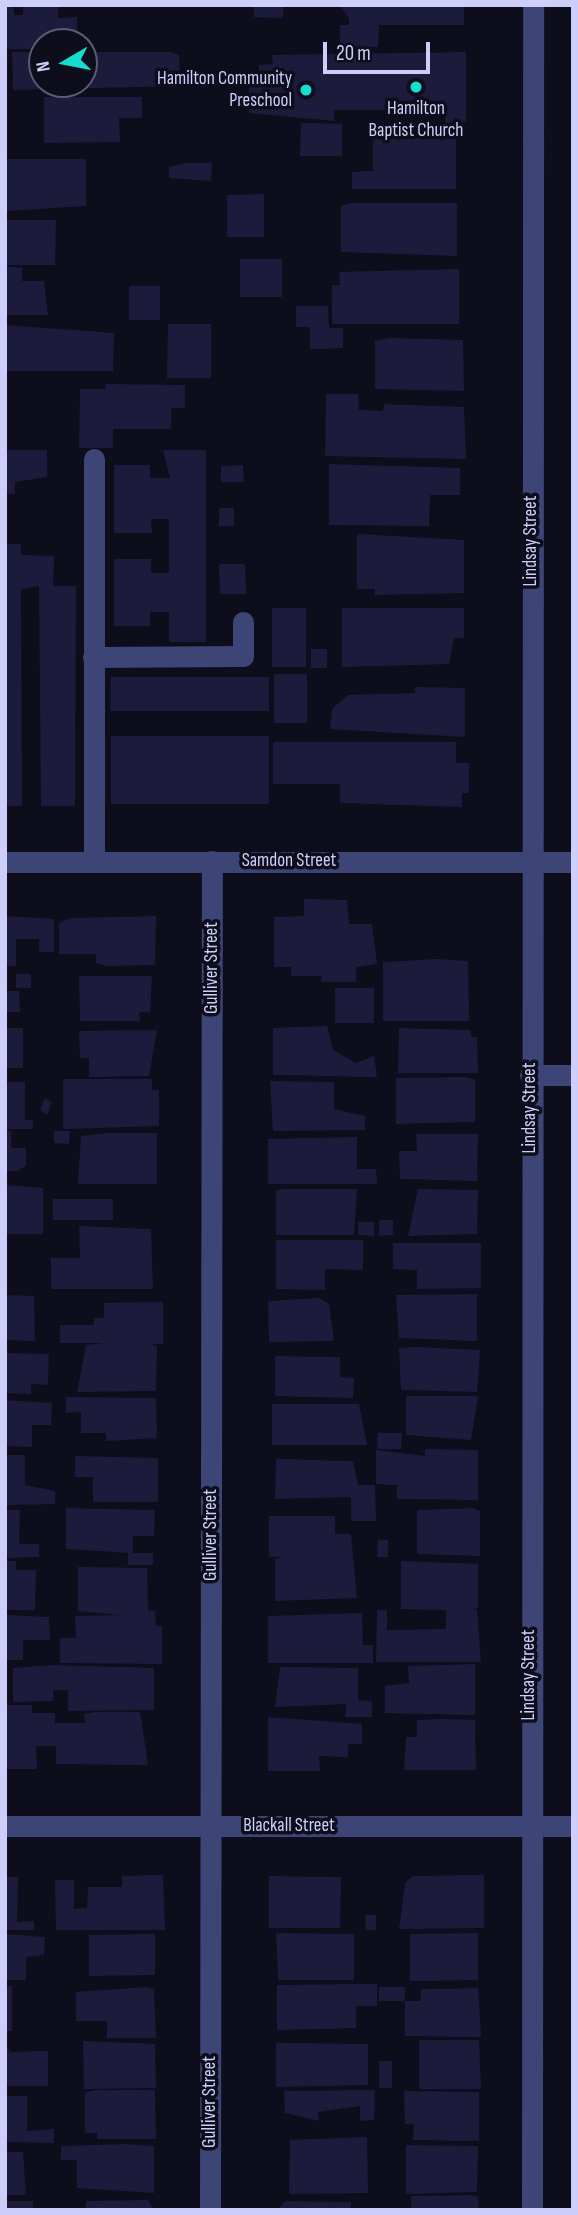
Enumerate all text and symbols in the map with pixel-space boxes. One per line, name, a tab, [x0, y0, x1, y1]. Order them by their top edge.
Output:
north arrow	[28, 28, 98, 98]
scale bar	[326, 28, 433, 72]
text: 20 m	[336, 41, 371, 66]
text: N	[32, 59, 56, 73]
place label: Hamilton Community Preschool	[157, 68, 292, 112]
marker: Hamilton Baptist Church	[408, 79, 424, 95]
marker: Hamilton Community Preschool	[298, 82, 314, 98]
place label: Hamilton Baptist Church	[369, 98, 463, 142]
street label: Lindsay Street	[520, 496, 542, 586]
street label: Samdon Street	[242, 850, 336, 872]
street label: Gulliver Street	[201, 922, 223, 1014]
street label: Lindsay Street	[519, 1063, 541, 1153]
street label: Gulliver Street	[200, 1489, 222, 1581]
street label: Lindsay Street	[518, 1630, 540, 1720]
street label: Blackall Street	[243, 1815, 335, 1837]
street label: Gulliver Street	[199, 2056, 221, 2148]

